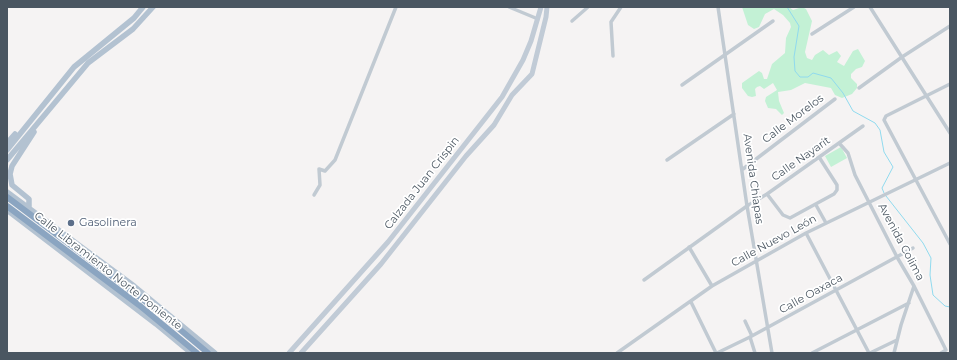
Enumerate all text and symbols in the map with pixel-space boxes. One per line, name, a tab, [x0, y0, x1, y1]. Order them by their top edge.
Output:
street label: Calle Morelos	[760, 92, 826, 146]
street label: Avenida Chiapas	[740, 133, 766, 225]
street label: Calzada Juan Crispin	[382, 134, 462, 232]
street label: Calle Nayarit	[769, 134, 833, 184]
street label: Avenida Colima	[875, 201, 927, 283]
street label: Calle Libramiento Norte Poniente	[31, 209, 185, 333]
street label: Calle Nuevo León	[729, 212, 819, 270]
place label: Gasolinera	[79, 216, 137, 230]
marker: Gasolinera	[66, 218, 76, 228]
street label: Calle Oaxaca	[777, 271, 845, 317]

